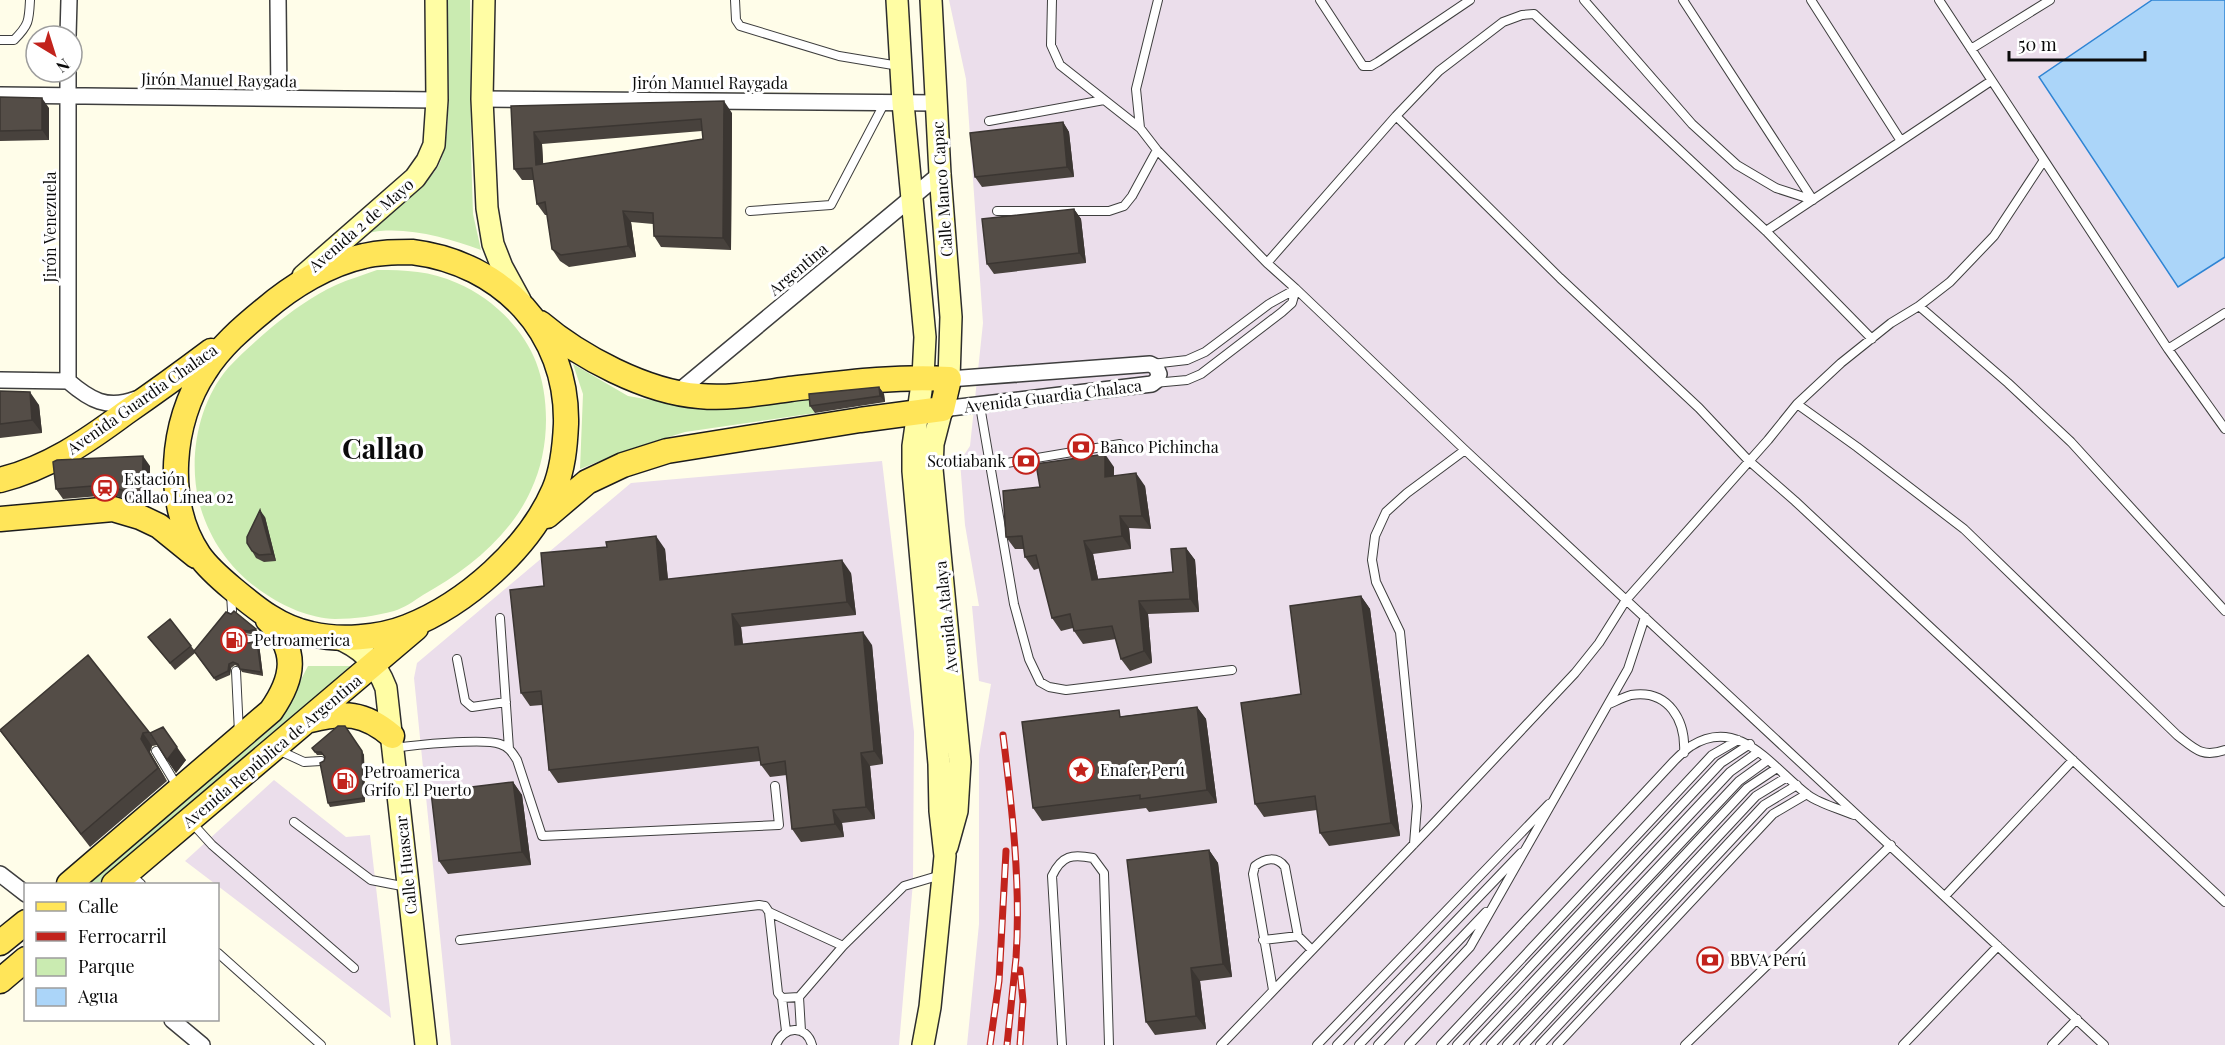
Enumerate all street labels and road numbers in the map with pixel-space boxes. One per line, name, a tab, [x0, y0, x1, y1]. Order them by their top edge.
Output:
street label: Jirón Manuel Raygada	[140, 68, 297, 91]
street label: Jirón Manuel Raygada	[631, 72, 788, 93]
street label: Calle Manco Capac	[926, 120, 957, 258]
street label: Jirón Venezuela	[39, 172, 60, 283]
street label: Avenida 2 de Mayo	[303, 173, 418, 277]
street label: Argentina	[763, 238, 832, 300]
street label: Avenida Guardia Chalaca	[62, 339, 221, 459]
street label: Avenida Guardia Chalaca	[962, 374, 1143, 417]
street label: Avenida Atalaya	[929, 560, 962, 675]
street label: Avenida República de Argentina	[177, 669, 366, 832]
street label: Calle Huascar	[390, 815, 421, 916]

